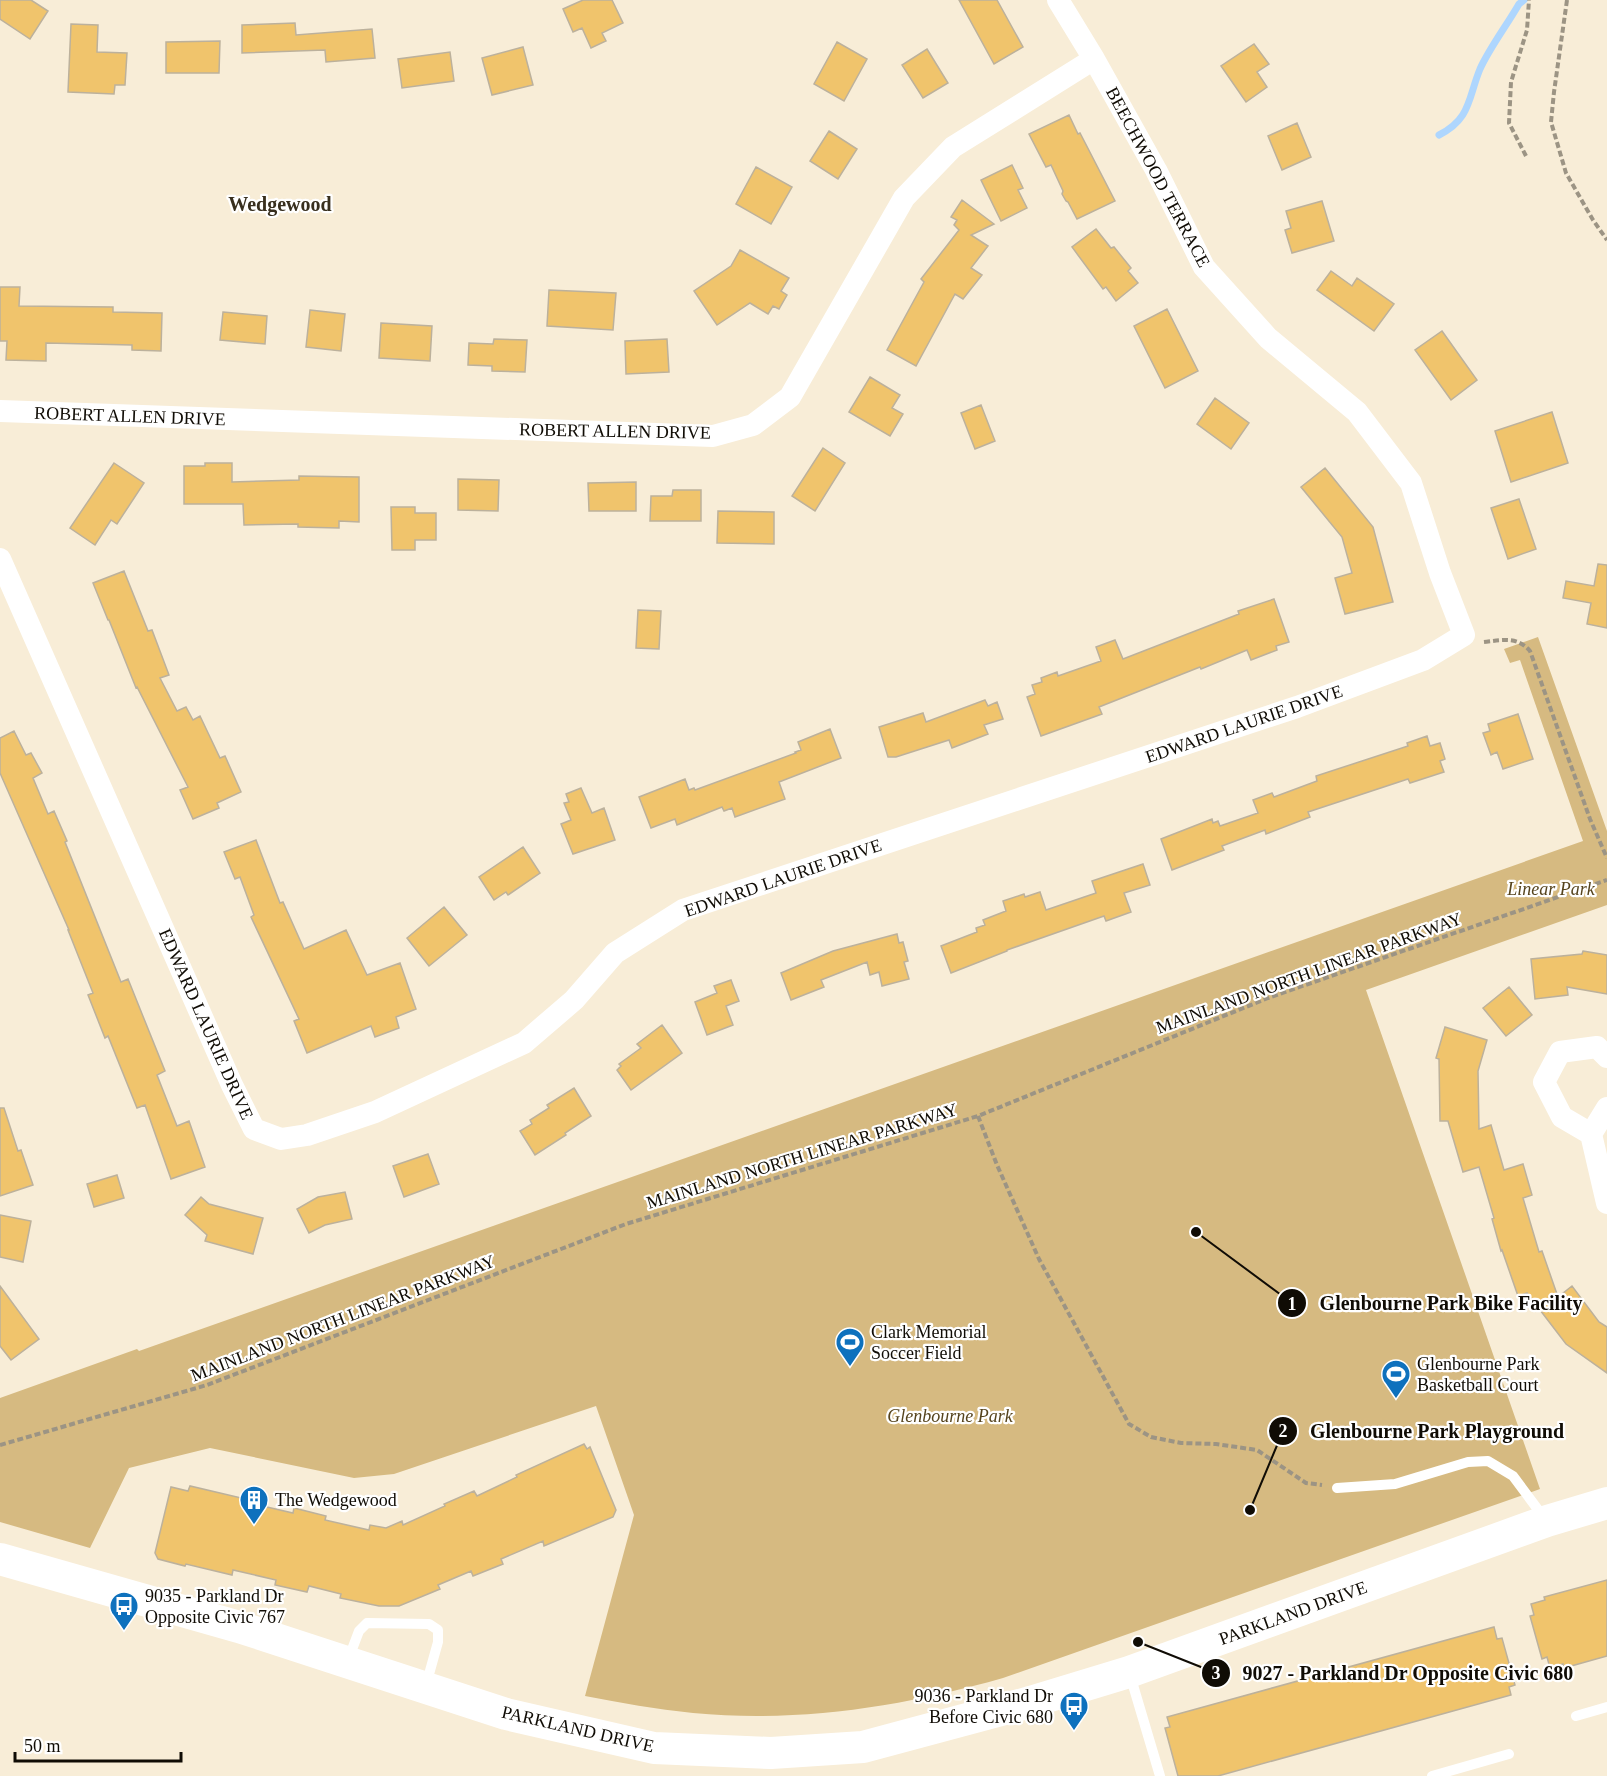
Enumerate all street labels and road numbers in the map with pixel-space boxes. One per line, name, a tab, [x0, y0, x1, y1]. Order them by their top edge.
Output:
street label: BEECHWOOD TERRACE	[1102, 83, 1214, 271]
street label: ROBERT ALLEN DRIVE	[34, 403, 226, 429]
street label: ROBERT ALLEN DRIVE	[519, 419, 711, 443]
street label: EDWARD LAURIE DRIVE	[1143, 681, 1345, 767]
street label: EDWARD LAURIE DRIVE	[682, 835, 884, 921]
street label: MAINLAND NORTH LINEAR PARKWAY	[1153, 908, 1465, 1038]
street label: EDWARD LAURIE DRIVE	[155, 925, 257, 1123]
street label: MAINLAND NORTH LINEAR PARKWAY	[644, 1099, 960, 1213]
street label: MAINLAND NORTH LINEAR PARKWAY	[188, 1251, 498, 1385]
street label: PARKLAND DRIVE	[1216, 1577, 1370, 1649]
street label: PARKLAND DRIVE	[500, 1702, 656, 1756]

